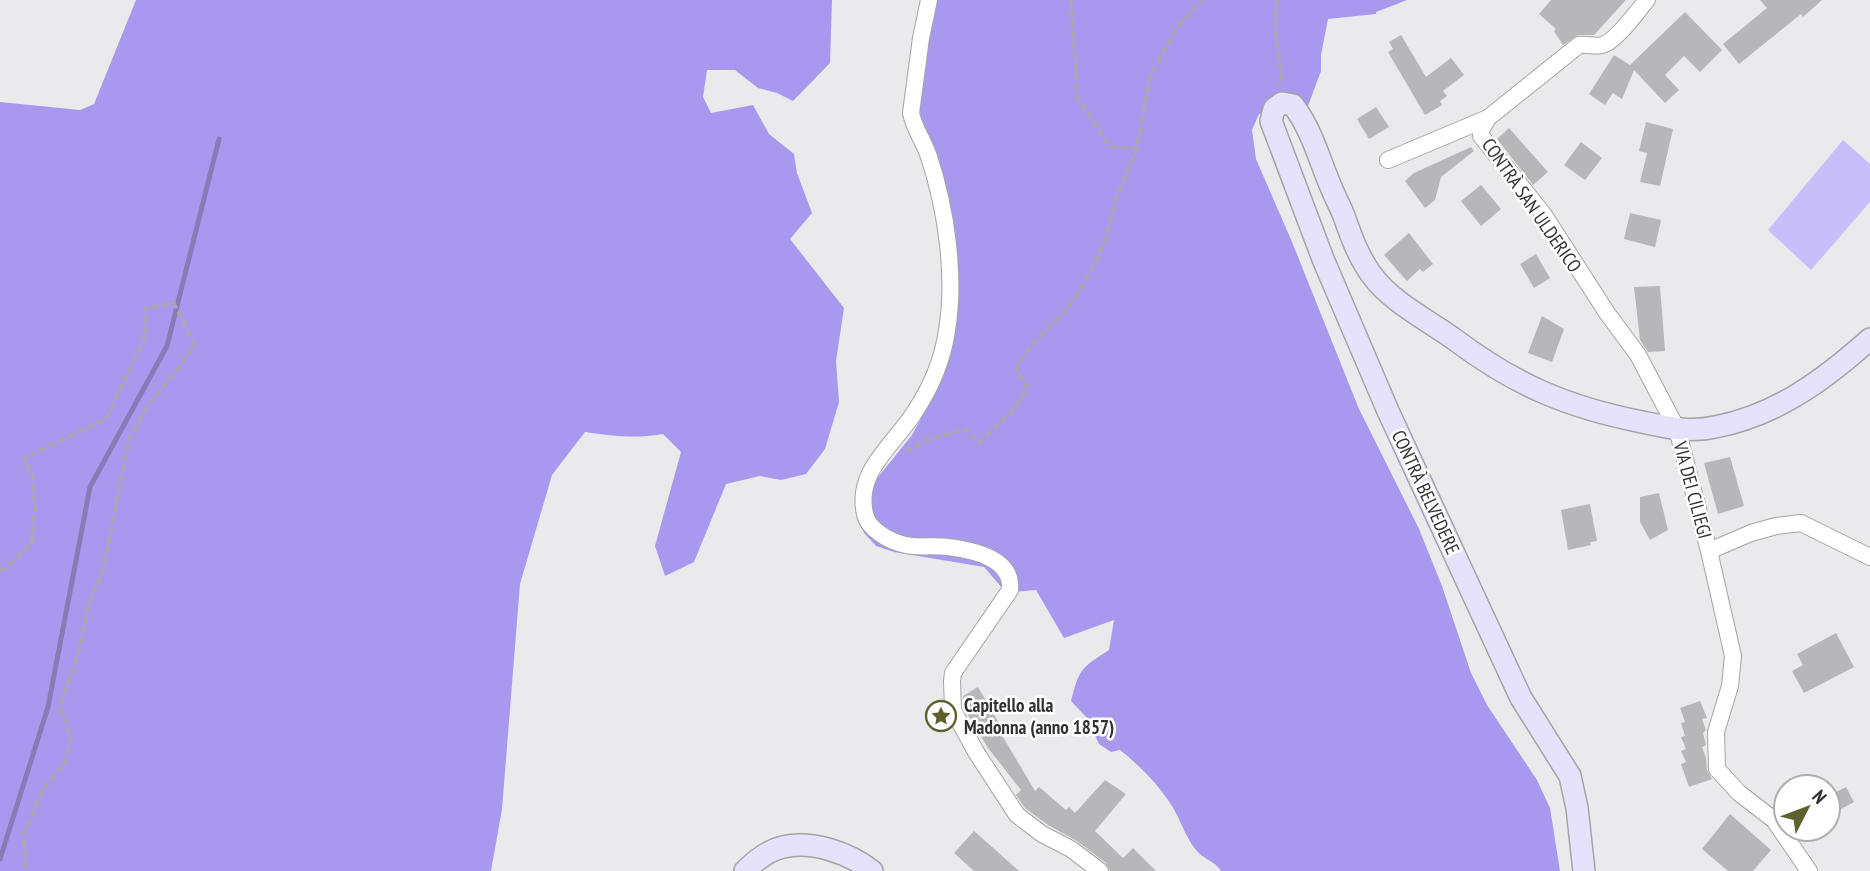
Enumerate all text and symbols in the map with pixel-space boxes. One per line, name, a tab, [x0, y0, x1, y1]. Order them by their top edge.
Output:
street label: CONTRÀ SAN ULDERICO	[1477, 133, 1587, 277]
street label: CONTRÀ BELVEDERE	[1387, 426, 1465, 558]
street label: VIA DEI CILIEGI	[1668, 438, 1717, 541]
place label: Capitello alla Madonna (anno 1857)	[964, 693, 1114, 739]
place icon: Capitello alla Madonna (anno 1857)	[924, 699, 958, 733]
north arrow	[1772, 773, 1842, 843]
text: N	[1807, 785, 1832, 808]

